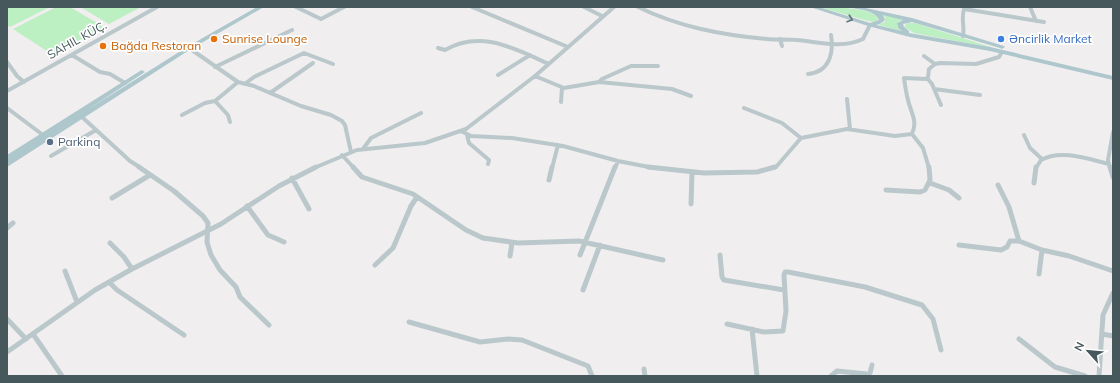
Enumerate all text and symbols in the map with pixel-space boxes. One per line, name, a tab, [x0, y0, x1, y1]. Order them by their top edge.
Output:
one-way arrow	[846, 14, 853, 23]
street label: SAHIL KÜÇ.	[44, 17, 109, 62]
place label: Sunrise Lounge	[222, 31, 307, 46]
place label: Əncirlik Market	[1009, 31, 1092, 46]
marker: Sunrise Lounge	[209, 34, 219, 44]
marker: Əncirlik Market	[996, 34, 1006, 44]
place label: Bağda Restoran	[111, 38, 201, 53]
marker: Bağda Restoran	[98, 41, 108, 51]
place label: Parkinq	[58, 134, 100, 149]
marker: Parkinq	[45, 137, 55, 147]
north arrow	[1068, 331, 1108, 371]
text: N	[1071, 340, 1087, 353]

